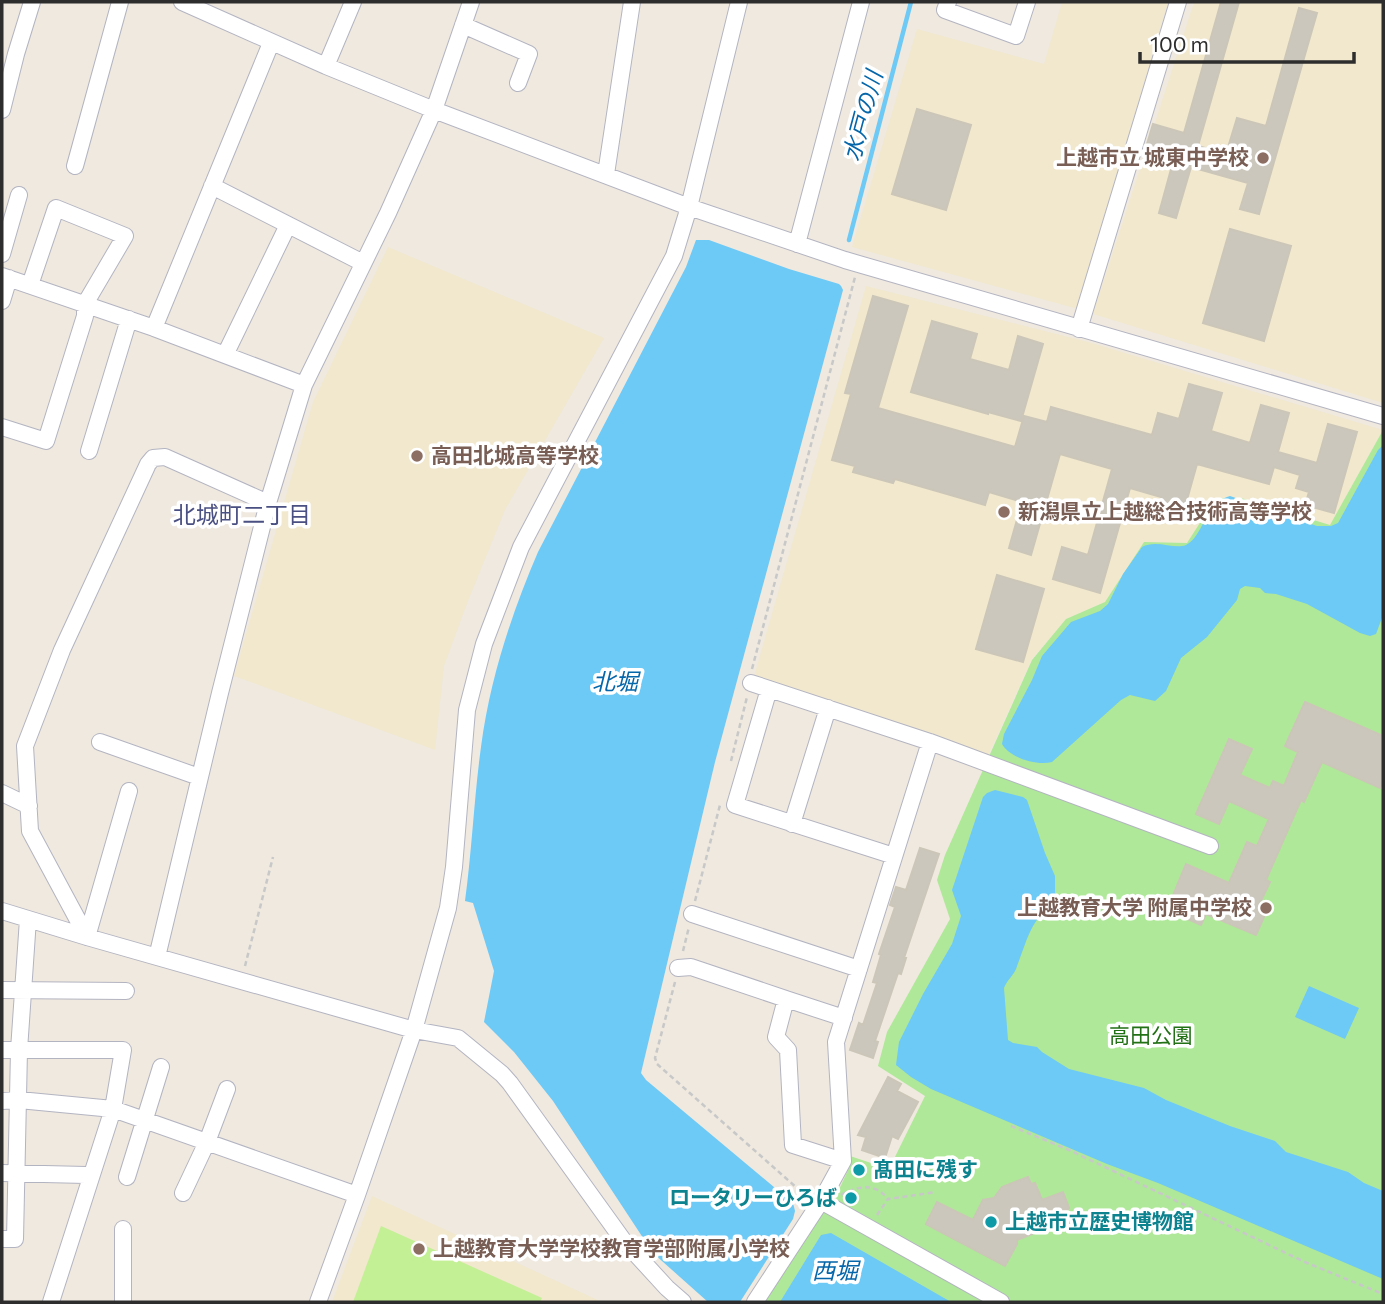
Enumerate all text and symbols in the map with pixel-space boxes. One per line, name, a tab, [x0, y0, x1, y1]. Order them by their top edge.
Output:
scale bar	[1140, 21, 1354, 65]
text: 100 m	[1150, 31, 1209, 56]
water label: 水戸の川	[837, 65, 888, 164]
place label: 上越市立 城東中学校	[1056, 144, 1249, 169]
marker: 上越市立 城東中学校	[1255, 150, 1271, 166]
place label: 高田北城高等学校	[431, 442, 599, 467]
marker: 高田北城高等学校	[409, 448, 425, 464]
place label: 新潟県立上越総合技術高等学校	[1018, 498, 1312, 523]
district label: 北城町二丁目	[173, 500, 311, 528]
marker: 新潟県立上越総合技術高等学校	[996, 504, 1012, 520]
water label: 北堀	[592, 667, 641, 695]
place label: 上越教育大学 附属中学校	[1017, 894, 1252, 919]
marker: 上越教育大学 附属中学校	[1258, 900, 1274, 916]
park label: 高田公園	[1109, 1022, 1193, 1047]
place label: 髙田に残す	[873, 1156, 978, 1181]
marker: 髙田に残す	[851, 1162, 867, 1178]
place label: ロータリーひろば	[669, 1184, 837, 1209]
marker: ロータリーひろば	[843, 1190, 859, 1206]
place label: 上越市立歴史博物館	[1005, 1208, 1194, 1233]
marker: 上越市立歴史博物館	[983, 1214, 999, 1230]
place label: 上越教育大学学校教育学部附属小学校	[433, 1235, 790, 1260]
marker: 上越教育大学学校教育学部附属小学校	[411, 1241, 427, 1257]
water label: 西堀	[812, 1256, 861, 1284]

